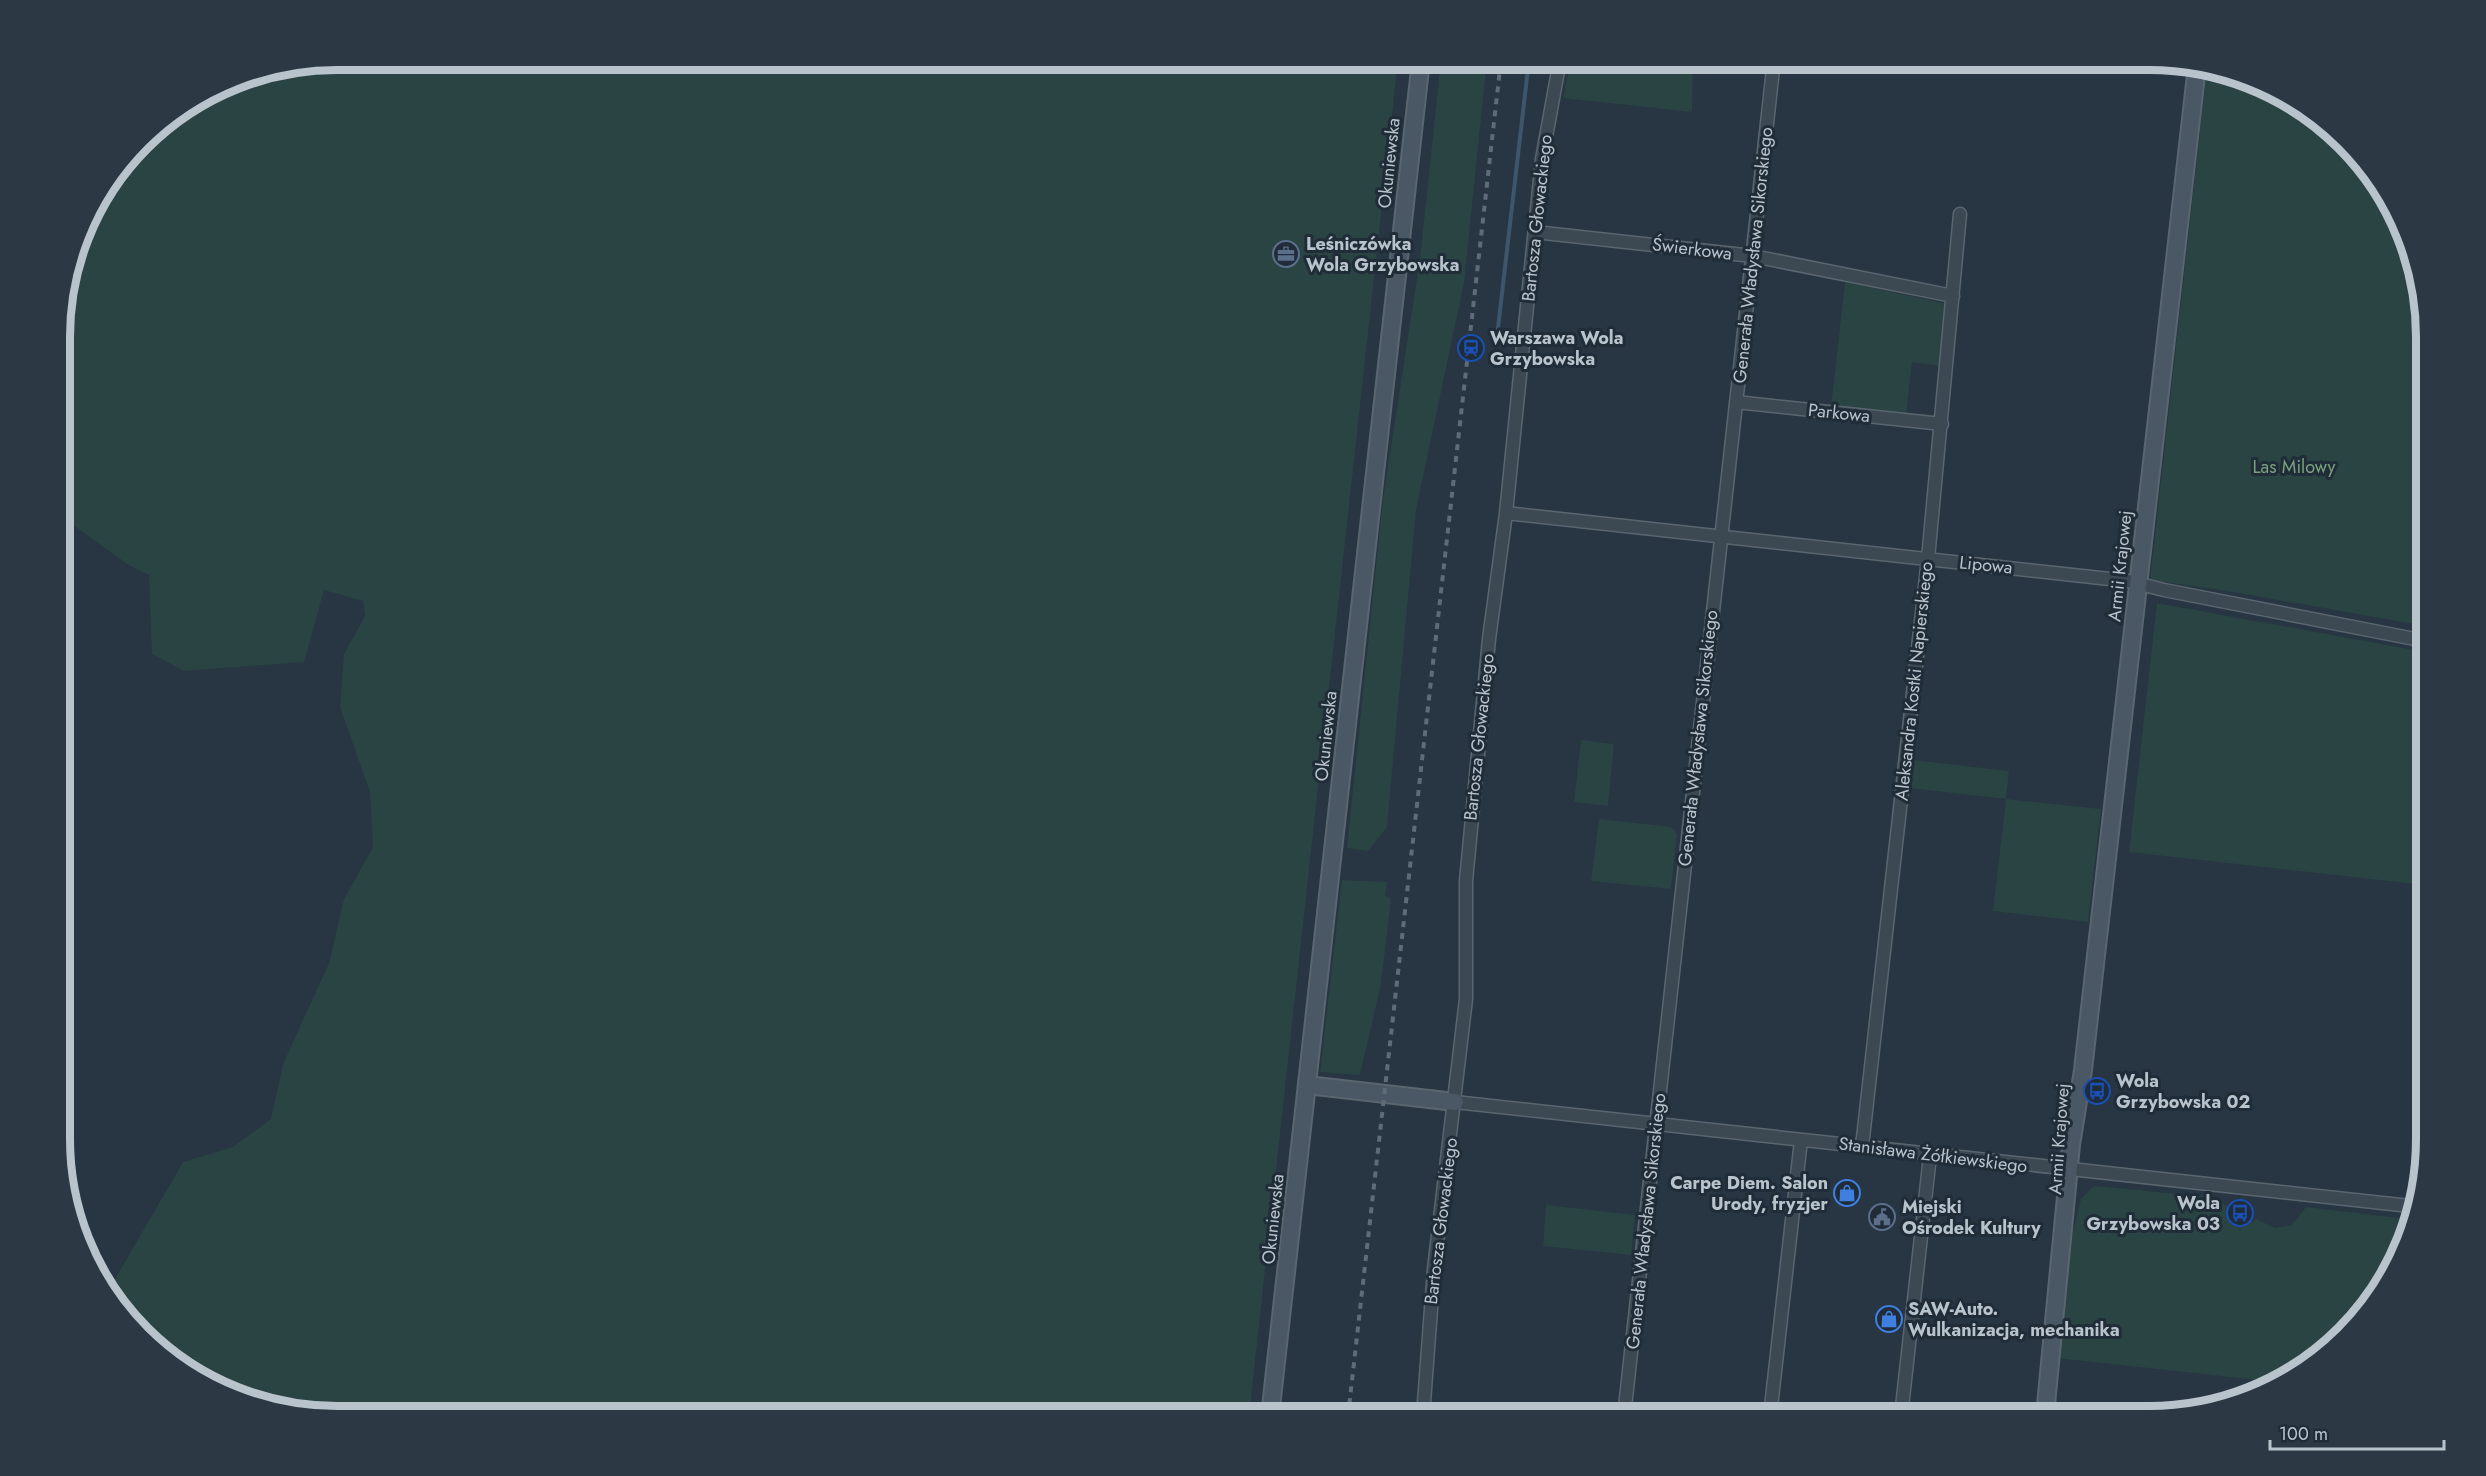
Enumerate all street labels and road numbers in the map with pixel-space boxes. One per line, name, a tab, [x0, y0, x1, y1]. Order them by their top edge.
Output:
street label: Okuniewska	[1371, 117, 1407, 209]
street label: Generała Władysława Sikorskiego	[1727, 125, 1779, 384]
street label: Bartosza Głowackiego	[1515, 133, 1559, 303]
street label: Świerkowa	[1651, 231, 1733, 267]
street label: Parkowa	[1807, 397, 1871, 429]
street label: Armii Krajowej	[2101, 509, 2139, 623]
street label: Lipowa	[1958, 549, 2014, 581]
street label: Aleksandra Kostki Napierskiego	[1889, 560, 1940, 802]
street label: Generała Władysława Sikorskiego	[1672, 608, 1724, 867]
street label: Bartosza Głowackiego	[1457, 652, 1501, 822]
street label: Okuniewska	[1308, 690, 1344, 782]
street label: Armii Krajowej	[2042, 1082, 2076, 1196]
street label: Generała Władysława Sikorskiego	[1620, 1091, 1672, 1350]
street label: Stanisława Żółkiewskiego	[1837, 1131, 2029, 1180]
street label: Bartosza Głowackiego	[1418, 1136, 1464, 1306]
street label: Okuniewska	[1255, 1173, 1291, 1265]

